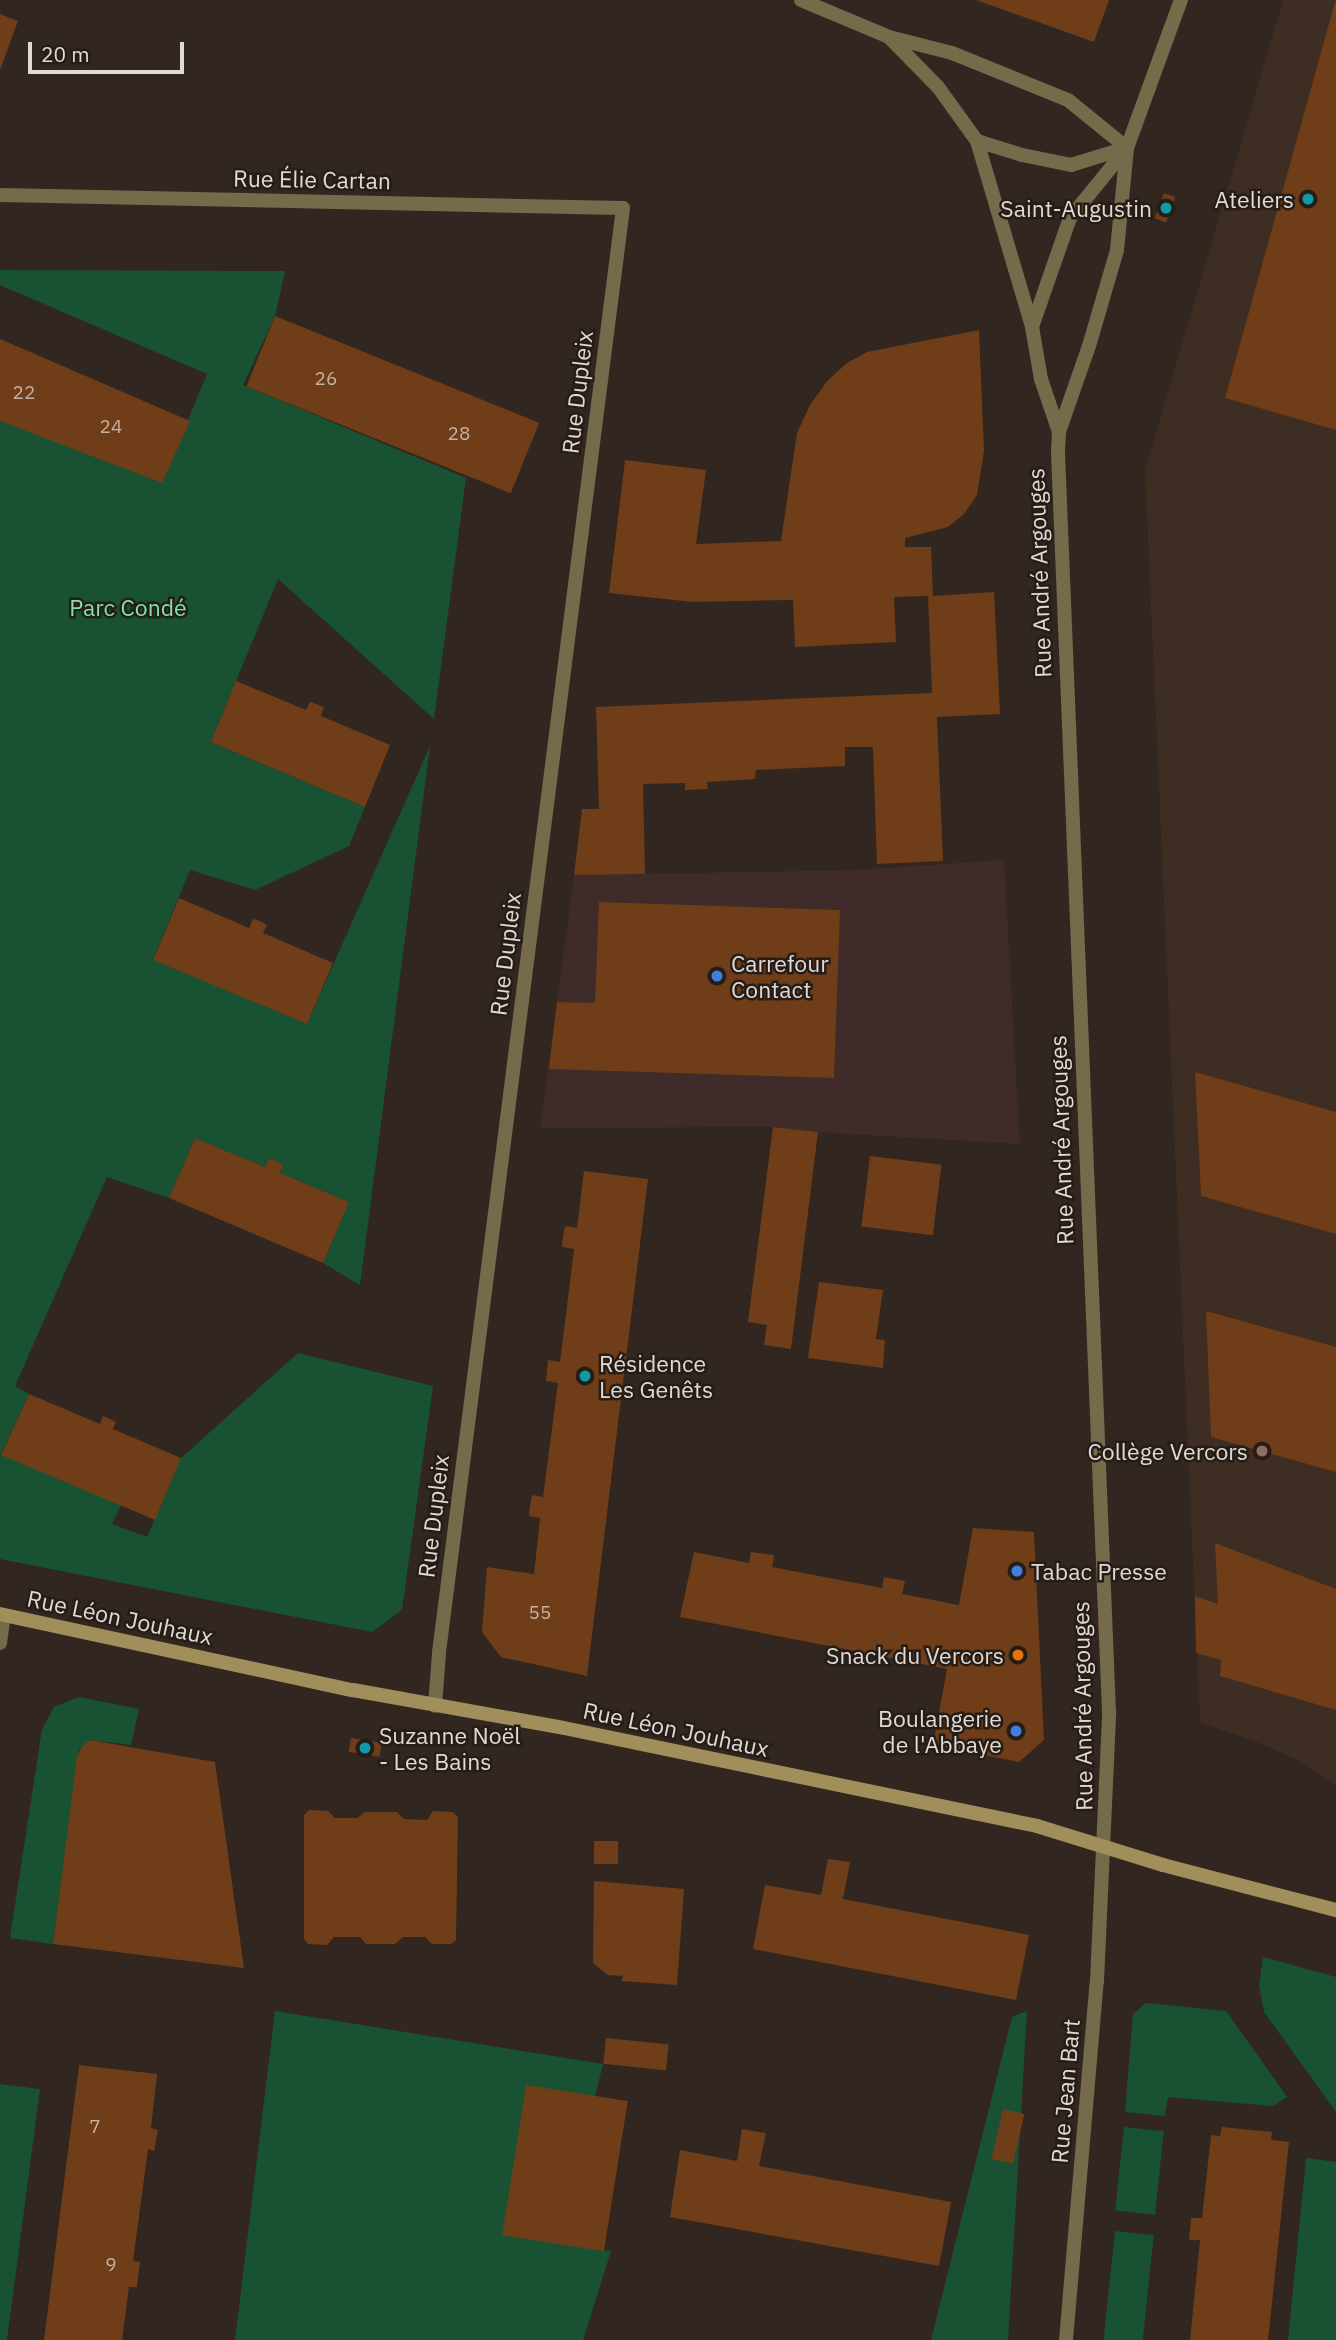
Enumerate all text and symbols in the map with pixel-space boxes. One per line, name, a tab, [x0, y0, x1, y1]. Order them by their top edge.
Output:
scale bar	[32, 28, 187, 72]
text: 20 m	[41, 40, 90, 68]
street label: Rue Élie Cartan	[233, 164, 391, 194]
place label: Ateliers	[1214, 185, 1294, 213]
marker: Ateliers	[1300, 191, 1316, 207]
place label: Saint-Augustin	[1000, 194, 1152, 222]
marker: Saint-Augustin	[1158, 200, 1174, 216]
street label: Rue Dupleix	[556, 329, 598, 455]
house number: 26	[315, 368, 337, 390]
house number: 22	[13, 382, 35, 404]
house number: 24	[100, 416, 122, 438]
house number: 28	[448, 423, 470, 445]
street label: Rue André Argouges	[1022, 468, 1056, 678]
park label: Parc Condé	[69, 593, 187, 621]
street label: Rue Dupleix	[484, 891, 526, 1017]
place label: Carrefour Contact	[731, 949, 829, 1003]
marker: Carrefour Contact	[709, 968, 725, 984]
street label: Rue André Argouges	[1044, 1035, 1078, 1245]
place label: Résidence Les Genêts	[599, 1349, 713, 1403]
marker: Résidence Les Genêts	[577, 1368, 593, 1384]
place label: Collège Vercors	[1088, 1437, 1248, 1465]
marker: Collège Vercors	[1254, 1443, 1270, 1459]
street label: Rue Dupleix	[412, 1453, 454, 1579]
place label: Tabac Presse	[1031, 1557, 1167, 1585]
marker: Tabac Presse	[1009, 1563, 1025, 1579]
street label: Rue Léon Jouhaux	[25, 1584, 215, 1650]
street label: Rue André Argouges	[1066, 1601, 1098, 1811]
house number: 55	[529, 1602, 551, 1624]
place label: Snack du Vercors	[826, 1641, 1004, 1669]
marker: Snack du Vercors	[1010, 1647, 1026, 1663]
street label: Rue Léon Jouhaux	[581, 1696, 771, 1762]
place label: Boulangerie de l'Abbaye	[878, 1704, 1002, 1758]
place label: Suzanne Noël - Les Bains	[379, 1721, 521, 1775]
marker: Boulangerie de l'Abbaye	[1008, 1723, 1024, 1739]
marker: Suzanne Noël - Les Bains	[357, 1740, 373, 1756]
street label: Rue Jean Bart	[1045, 2018, 1085, 2164]
house number: 7	[89, 2116, 101, 2138]
house number: 9	[105, 2254, 117, 2276]

